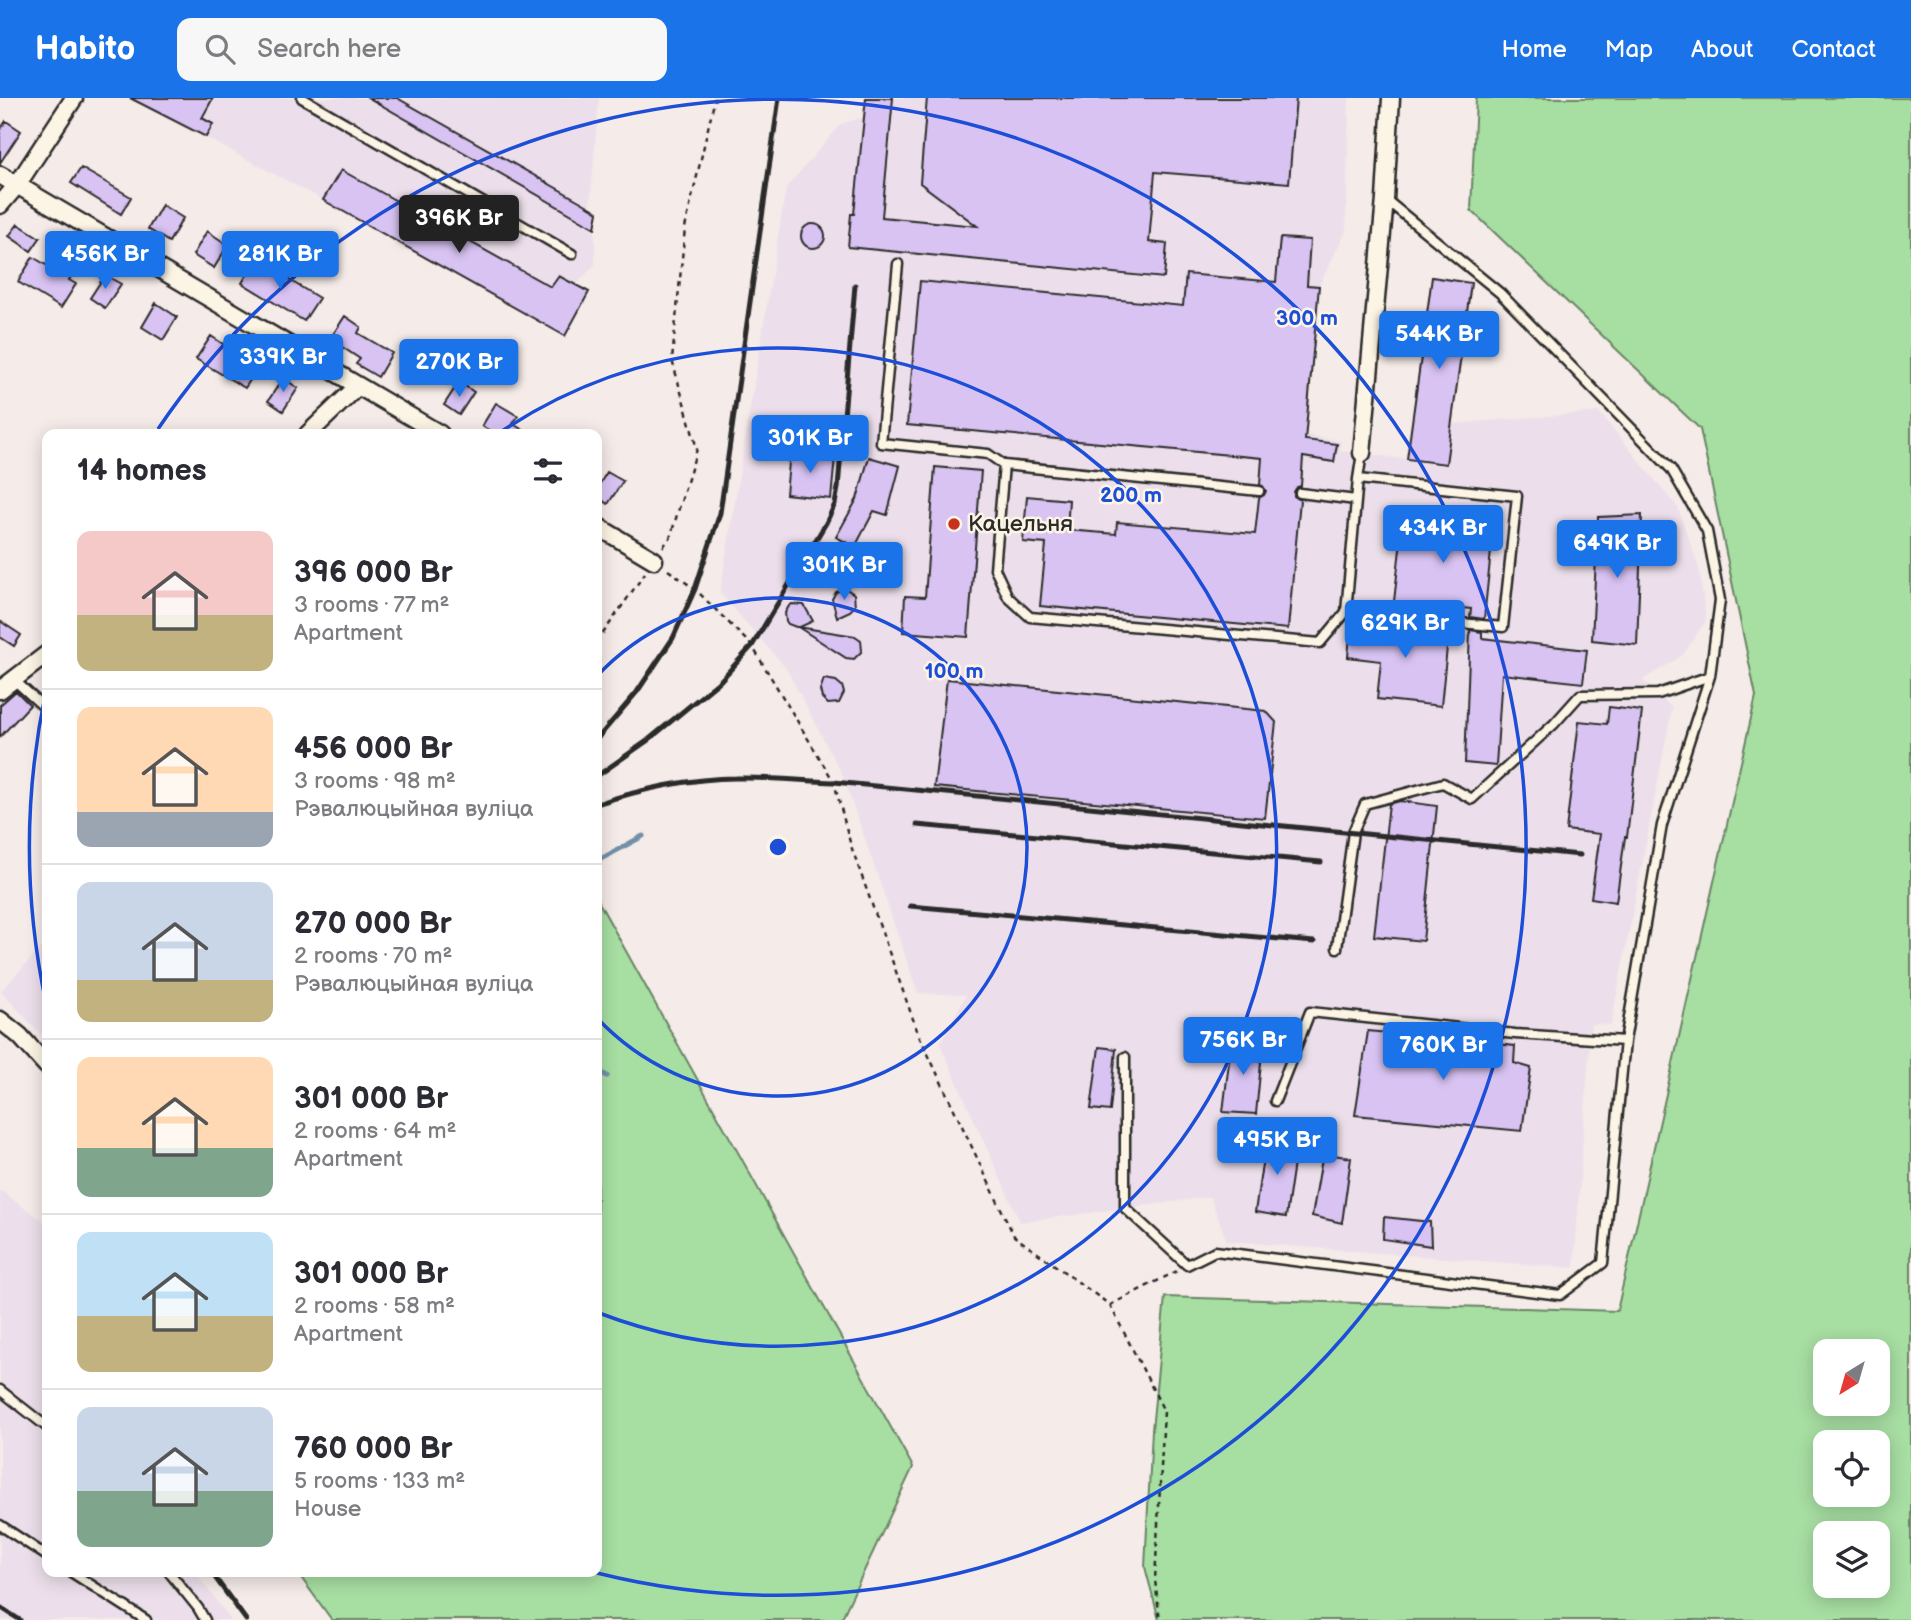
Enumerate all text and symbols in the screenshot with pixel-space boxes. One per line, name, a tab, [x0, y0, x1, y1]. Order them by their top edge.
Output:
search box	[177, 18, 667, 81]
text: Habito	[35, 29, 135, 69]
icon: search	[201, 30, 239, 68]
text: Search here	[257, 34, 401, 65]
text: Home	[1502, 35, 1567, 64]
text: Map	[1605, 35, 1653, 64]
text: About	[1691, 35, 1753, 64]
text: Contact	[1791, 35, 1876, 64]
pin: 396K Br	[394, 195, 524, 255]
text: 396K Br	[415, 204, 503, 232]
pin: 456K Br	[40, 232, 170, 291]
pin: 281K Br	[215, 232, 345, 291]
text: 456K Br	[61, 240, 149, 268]
text: 281K Br	[238, 240, 322, 268]
text: 300 m	[1276, 306, 1338, 331]
pin: 544K Br	[1374, 312, 1504, 371]
text: 544K Br	[1395, 320, 1483, 348]
pin: 339K Br	[218, 334, 348, 394]
pin: 270K Br	[394, 340, 524, 399]
text: 339K Br	[239, 343, 327, 371]
text: 270K Br	[415, 348, 503, 376]
pin: 301K Br	[745, 416, 875, 475]
text: 301K Br	[768, 424, 852, 452]
icon: filters	[529, 452, 567, 490]
text: 14 homes	[77, 453, 206, 489]
text: 200 m	[1100, 483, 1162, 508]
pin: 434K Br	[1378, 505, 1508, 565]
place label: Кацельня	[968, 510, 1073, 538]
text: 434K Br	[1399, 514, 1487, 542]
marker: Кацельня	[946, 516, 962, 532]
pin: 649K Br	[1552, 520, 1682, 580]
text: 649K Br	[1573, 529, 1661, 557]
pin: 301K Br	[779, 542, 909, 602]
text: 301K Br	[802, 551, 886, 579]
text: 396 000 Br	[294, 555, 453, 591]
icon: home	[133, 559, 217, 643]
text: 3 rooms · 77 m²	[294, 591, 450, 619]
pin: 629K Br	[1340, 601, 1470, 660]
text: 629K Br	[1361, 609, 1449, 637]
text: Apartment	[294, 619, 403, 647]
text: 100 m	[925, 659, 983, 684]
text: 456 000 Br	[294, 731, 453, 767]
icon: home	[133, 735, 217, 819]
text: 3 rooms · 98 m²	[294, 767, 456, 795]
text: Рэвалюцыйная вуліца	[294, 795, 534, 823]
centre of rings	[766, 835, 790, 859]
text: 270 000 Br	[294, 906, 452, 942]
icon: home	[133, 910, 217, 994]
text: 2 rooms · 70 m²	[294, 942, 453, 970]
text: Рэвалюцыйная вуліца	[294, 970, 534, 998]
pin: 756K Br	[1178, 1018, 1308, 1077]
pin: 760K Br	[1378, 1023, 1508, 1082]
text: 756K Br	[1199, 1026, 1287, 1054]
text: 760K Br	[1399, 1031, 1487, 1059]
text: 301 000 Br	[294, 1081, 448, 1117]
icon: home	[133, 1085, 217, 1169]
text: 2 rooms · 64 m²	[294, 1117, 456, 1145]
pin: 495K Br	[1212, 1118, 1342, 1177]
text: 495K Br	[1233, 1126, 1321, 1154]
text: Apartment	[294, 1145, 403, 1173]
text: 301 000 Br	[294, 1256, 448, 1292]
icon: home	[133, 1260, 217, 1344]
text: 2 rooms · 58 m²	[294, 1292, 455, 1320]
text: Apartment	[294, 1320, 403, 1348]
north arrow	[1813, 1339, 1890, 1416]
map controls	[1813, 1339, 1890, 1598]
button: locate	[1813, 1430, 1890, 1507]
text: 760 000 Br	[294, 1431, 453, 1467]
icon: home	[133, 1435, 217, 1519]
text: 5 rooms · 133 m²	[294, 1467, 465, 1495]
text: House	[294, 1495, 361, 1523]
button: layers	[1813, 1521, 1890, 1598]

